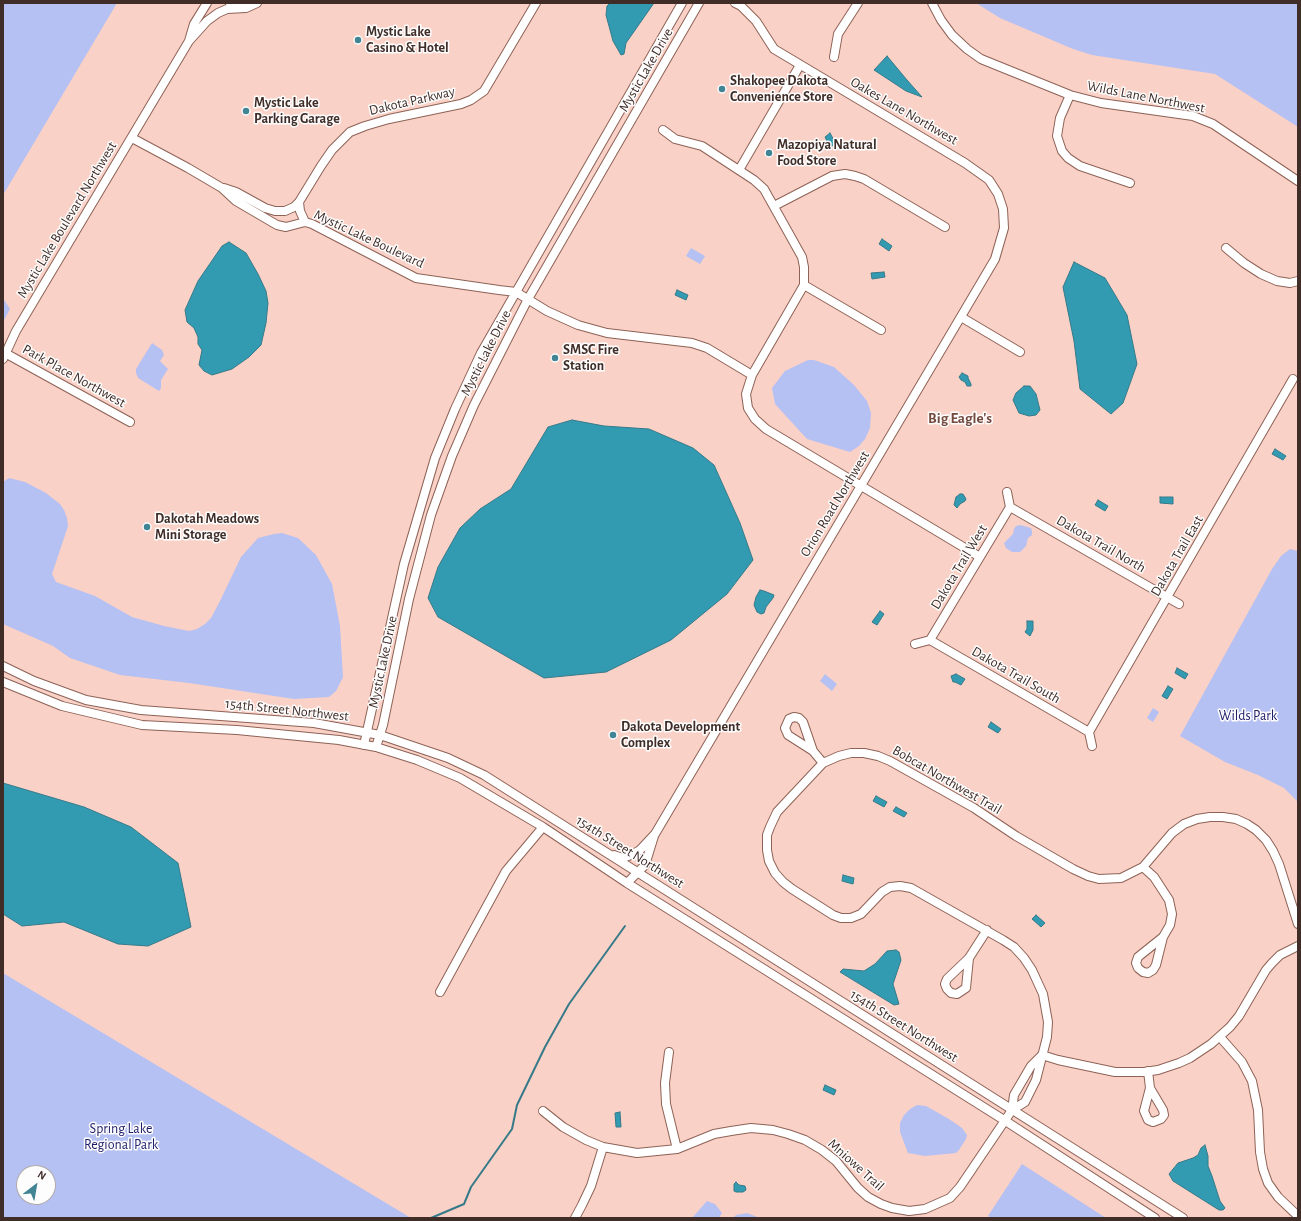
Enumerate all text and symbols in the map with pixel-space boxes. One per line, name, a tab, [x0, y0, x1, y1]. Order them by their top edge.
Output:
place label: Mystic Lake Casino & Hotel	[366, 24, 449, 56]
street label: Mystic Lake Drive	[615, 25, 677, 115]
marker: Mystic Lake Casino & Hotel	[353, 35, 363, 45]
place label: Shakopee Dakota Convenience Store	[730, 73, 833, 106]
street label: Oakes Lane Northwest	[847, 73, 961, 149]
street label: Wilds Lane Northwest	[1086, 77, 1206, 117]
street label: Dakota Parkway	[368, 83, 456, 119]
marker: Shakopee Dakota Convenience Store	[717, 84, 727, 94]
place label: Mystic Lake Parking Garage	[254, 95, 340, 128]
marker: Mystic Lake Parking Garage	[241, 106, 251, 116]
place label: Mazopiya Natural Food Store	[777, 137, 877, 170]
street label: Mystic Lake Boulevard Northwest	[14, 139, 120, 301]
marker: Mazopiya Natural Food Store	[764, 148, 774, 158]
street label: Mystic Lake Boulevard	[311, 206, 427, 272]
street label: Mystic Lake Drive	[457, 307, 515, 399]
street label: Park Place Northwest	[20, 341, 128, 411]
place label: SMSC Fire Station	[563, 342, 619, 374]
marker: SMSC Fire Station	[550, 353, 560, 363]
district label: Big Eagle's	[928, 409, 992, 427]
street label: Orion Road Northwest	[797, 448, 873, 560]
place label: Dakotah Meadows Mini Storage	[155, 511, 259, 544]
street label: Dakota Trail North	[1053, 512, 1149, 576]
street label: Dakota Trail East	[1147, 513, 1207, 599]
marker: Dakotah Meadows Mini Storage	[142, 522, 152, 532]
street label: Dakota Trail West	[927, 522, 991, 612]
street label: Mystic Lake Drive	[365, 614, 401, 710]
street label: Dakota Trail South	[969, 643, 1063, 707]
street label: 154th Street Northwest	[224, 695, 350, 725]
park label: Wilds Park	[1219, 708, 1277, 724]
place label: Dakota Development Complex	[621, 719, 740, 752]
marker: Dakota Development Complex	[608, 730, 618, 740]
street label: Bobcat Northwest Trail	[889, 742, 1005, 818]
street label: 154th Street Northwest	[573, 812, 687, 892]
street label: 154th Street Northwest	[847, 986, 961, 1066]
park label: Spring Lake Regional Park	[84, 1121, 158, 1154]
street label: Mniowe Trail	[824, 1135, 888, 1195]
north arrow	[16, 1165, 56, 1205]
text: N	[36, 1168, 48, 1182]

